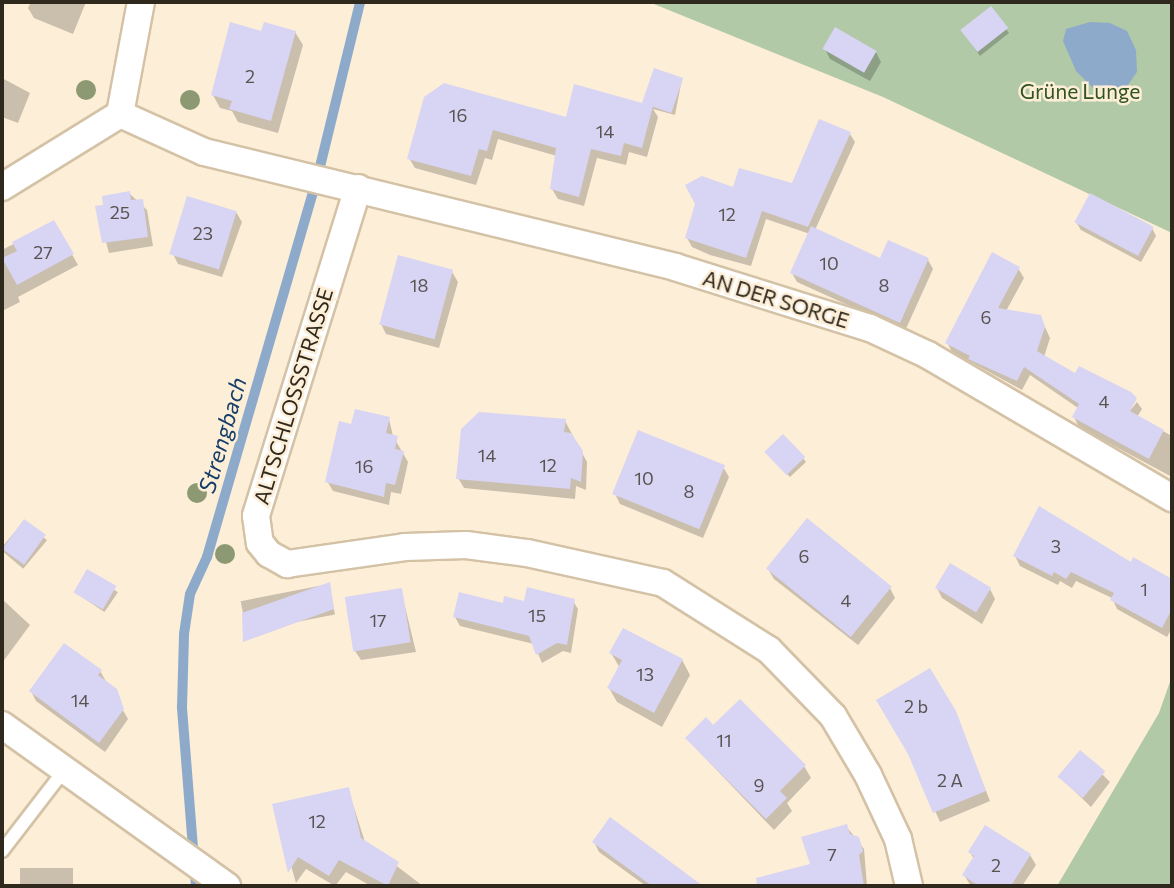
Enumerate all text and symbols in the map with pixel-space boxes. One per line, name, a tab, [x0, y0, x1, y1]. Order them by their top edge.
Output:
house number: 2	[245, 65, 255, 87]
park label: Grüne Lunge	[1020, 78, 1140, 104]
house number: 16	[449, 104, 467, 126]
house number: 14	[596, 120, 614, 142]
house number: 25	[110, 201, 130, 223]
house number: 12	[718, 203, 736, 225]
house number: 23	[193, 222, 213, 244]
house number: 27	[33, 241, 53, 263]
house number: 10	[819, 252, 839, 274]
street label: AN DER SORGE	[700, 265, 852, 333]
house number: 18	[410, 274, 428, 296]
house number: 8	[879, 274, 889, 296]
street label: ALTSCHLOSSSTRASSE	[248, 285, 338, 507]
house number: 6	[981, 306, 991, 328]
water label: Strengbach	[192, 374, 252, 496]
house number: 4	[1099, 390, 1109, 412]
house number: 14	[478, 444, 496, 466]
house number: 12	[539, 454, 557, 476]
house number: 16	[355, 455, 373, 477]
house number: 10	[634, 467, 654, 489]
house number: 8	[684, 480, 694, 502]
house number: 3	[1051, 535, 1061, 557]
house number: 6	[799, 545, 809, 567]
house number: 1	[1140, 578, 1148, 600]
house number: 4	[841, 589, 851, 611]
house number: 15	[528, 604, 546, 626]
house number: 17	[369, 609, 387, 631]
house number: 13	[636, 663, 654, 685]
house number: 14	[71, 689, 89, 711]
house number: 2 b	[904, 695, 928, 717]
house number: 11	[716, 729, 732, 751]
house number: 2 A	[937, 769, 963, 791]
house number: 9	[754, 774, 764, 796]
house number: 12	[308, 810, 326, 832]
house number: 7	[827, 843, 837, 865]
house number: 2	[991, 854, 1001, 876]

